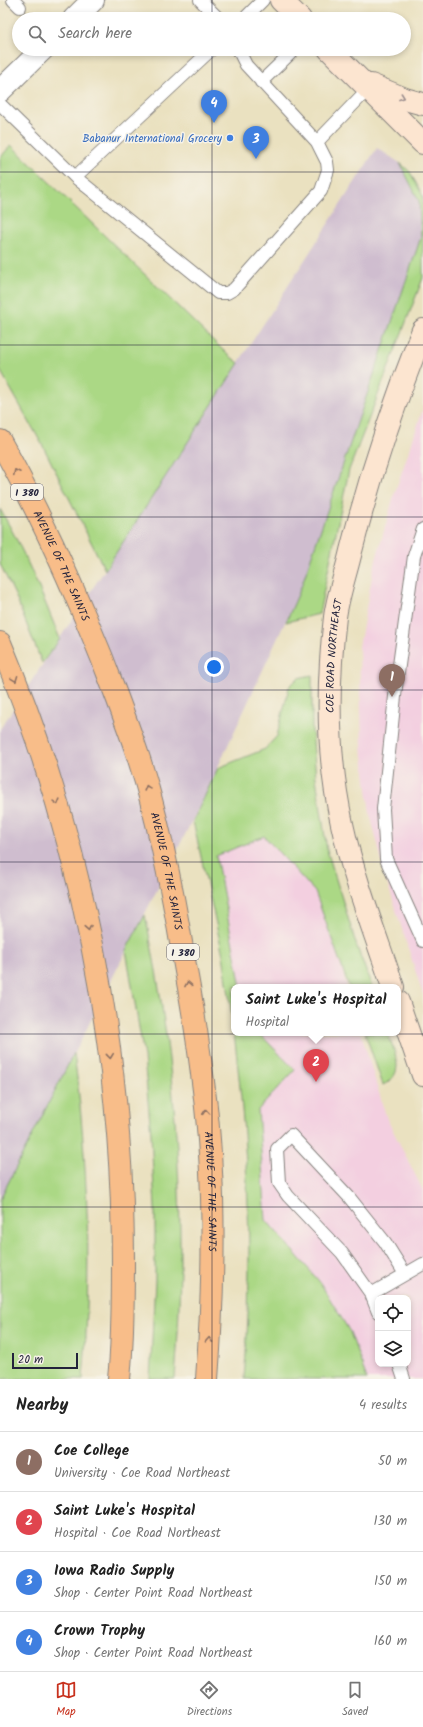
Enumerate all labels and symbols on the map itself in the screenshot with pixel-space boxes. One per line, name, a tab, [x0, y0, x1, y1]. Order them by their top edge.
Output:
pin: 4	[201, 90, 227, 123]
one-way arrow	[398, 93, 405, 101]
pin: 3	[243, 126, 269, 159]
place label: Babanur International Grocery	[83, 130, 223, 148]
marker: Babanur International Grocery	[225, 133, 235, 143]
one-way arrow	[14, 468, 21, 476]
road number: I 380	[11, 484, 43, 500]
street label: AVENUE OF THE SAINTS	[28, 507, 94, 624]
street label: COE ROAD NORTHEAST	[322, 596, 348, 713]
your location	[204, 657, 224, 677]
pin: 1	[379, 664, 405, 697]
one-way arrow	[10, 675, 18, 682]
one-way arrow	[143, 785, 152, 792]
one-way arrow	[52, 798, 61, 805]
street label: AVENUE OF THE SAINTS	[145, 810, 187, 932]
one-way arrow	[83, 925, 91, 931]
road number: I 380	[167, 944, 199, 960]
one-way arrow	[184, 981, 193, 987]
pin: 2	[303, 1049, 329, 1082]
one-way arrow	[105, 1053, 114, 1059]
one-way arrow	[202, 1109, 211, 1115]
street label: AVENUE OF THE SAINTS	[198, 1131, 221, 1252]
one-way arrow	[205, 1337, 214, 1343]
scale bar	[12, 1351, 78, 1370]

